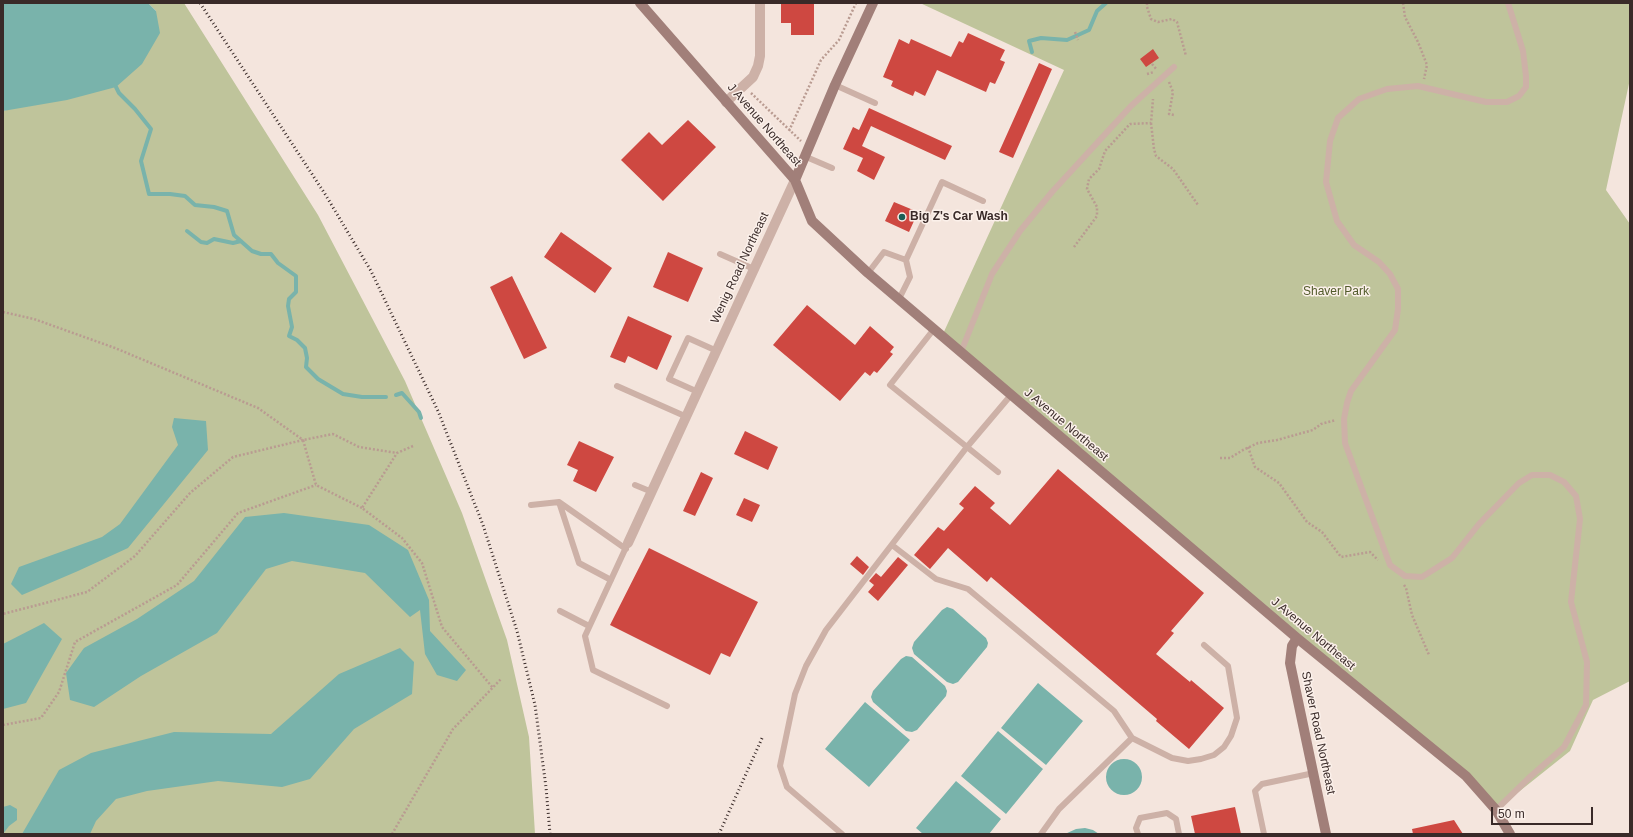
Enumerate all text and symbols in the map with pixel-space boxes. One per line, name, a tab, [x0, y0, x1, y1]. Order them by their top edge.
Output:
street label: J Avenue Northeast	[724, 81, 804, 169]
street label: Wenig Road Northeast	[708, 210, 772, 326]
place label: Big Z's Car Wash	[910, 210, 1008, 224]
marker: Big Z's Car Wash	[897, 212, 907, 222]
park label: Shaver Park	[1303, 285, 1369, 299]
street label: J Avenue Northeast	[1021, 386, 1111, 464]
street label: J Avenue Northeast	[1268, 595, 1358, 673]
street label: Shaver Road Northeast	[1298, 670, 1338, 796]
scale bar	[1493, 799, 1595, 825]
text: 50 m	[1498, 807, 1525, 821]

